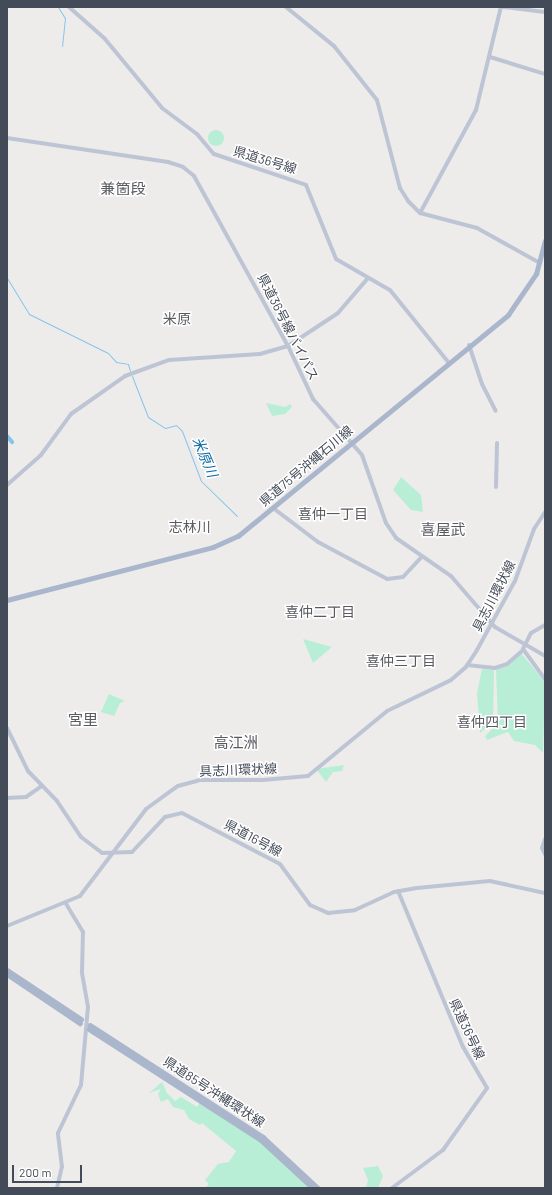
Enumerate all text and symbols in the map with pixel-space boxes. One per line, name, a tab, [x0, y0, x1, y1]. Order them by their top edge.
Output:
street label: 県道36号線	[231, 143, 299, 177]
district label: 兼箇段	[101, 180, 145, 198]
street label: 県道36号線バイパス	[254, 271, 322, 383]
district label: 米原	[163, 311, 191, 327]
street label: 県道75号沖縄石川線	[256, 422, 356, 510]
water label: 米原川	[189, 434, 221, 480]
district label: 喜仲一丁目	[298, 506, 368, 522]
district label: 志林川	[169, 519, 211, 535]
district label: 喜屋武	[421, 521, 465, 539]
street label: 具志川環状線	[469, 558, 519, 634]
district label: 喜仲二丁目	[285, 604, 355, 620]
district label: 喜仲三丁目	[366, 653, 436, 669]
district label: 宮里	[68, 711, 98, 729]
district label: 喜仲四丁目	[457, 714, 527, 730]
district label: 高江洲	[214, 734, 258, 752]
street label: 具志川環状線	[199, 761, 277, 779]
street label: 県道16号線	[221, 816, 285, 860]
street label: 県道36号線	[446, 996, 488, 1062]
street label: 県道85号沖縄環状線	[160, 1053, 268, 1131]
scale bar	[14, 1157, 84, 1183]
text: 200 m	[19, 1165, 51, 1179]

